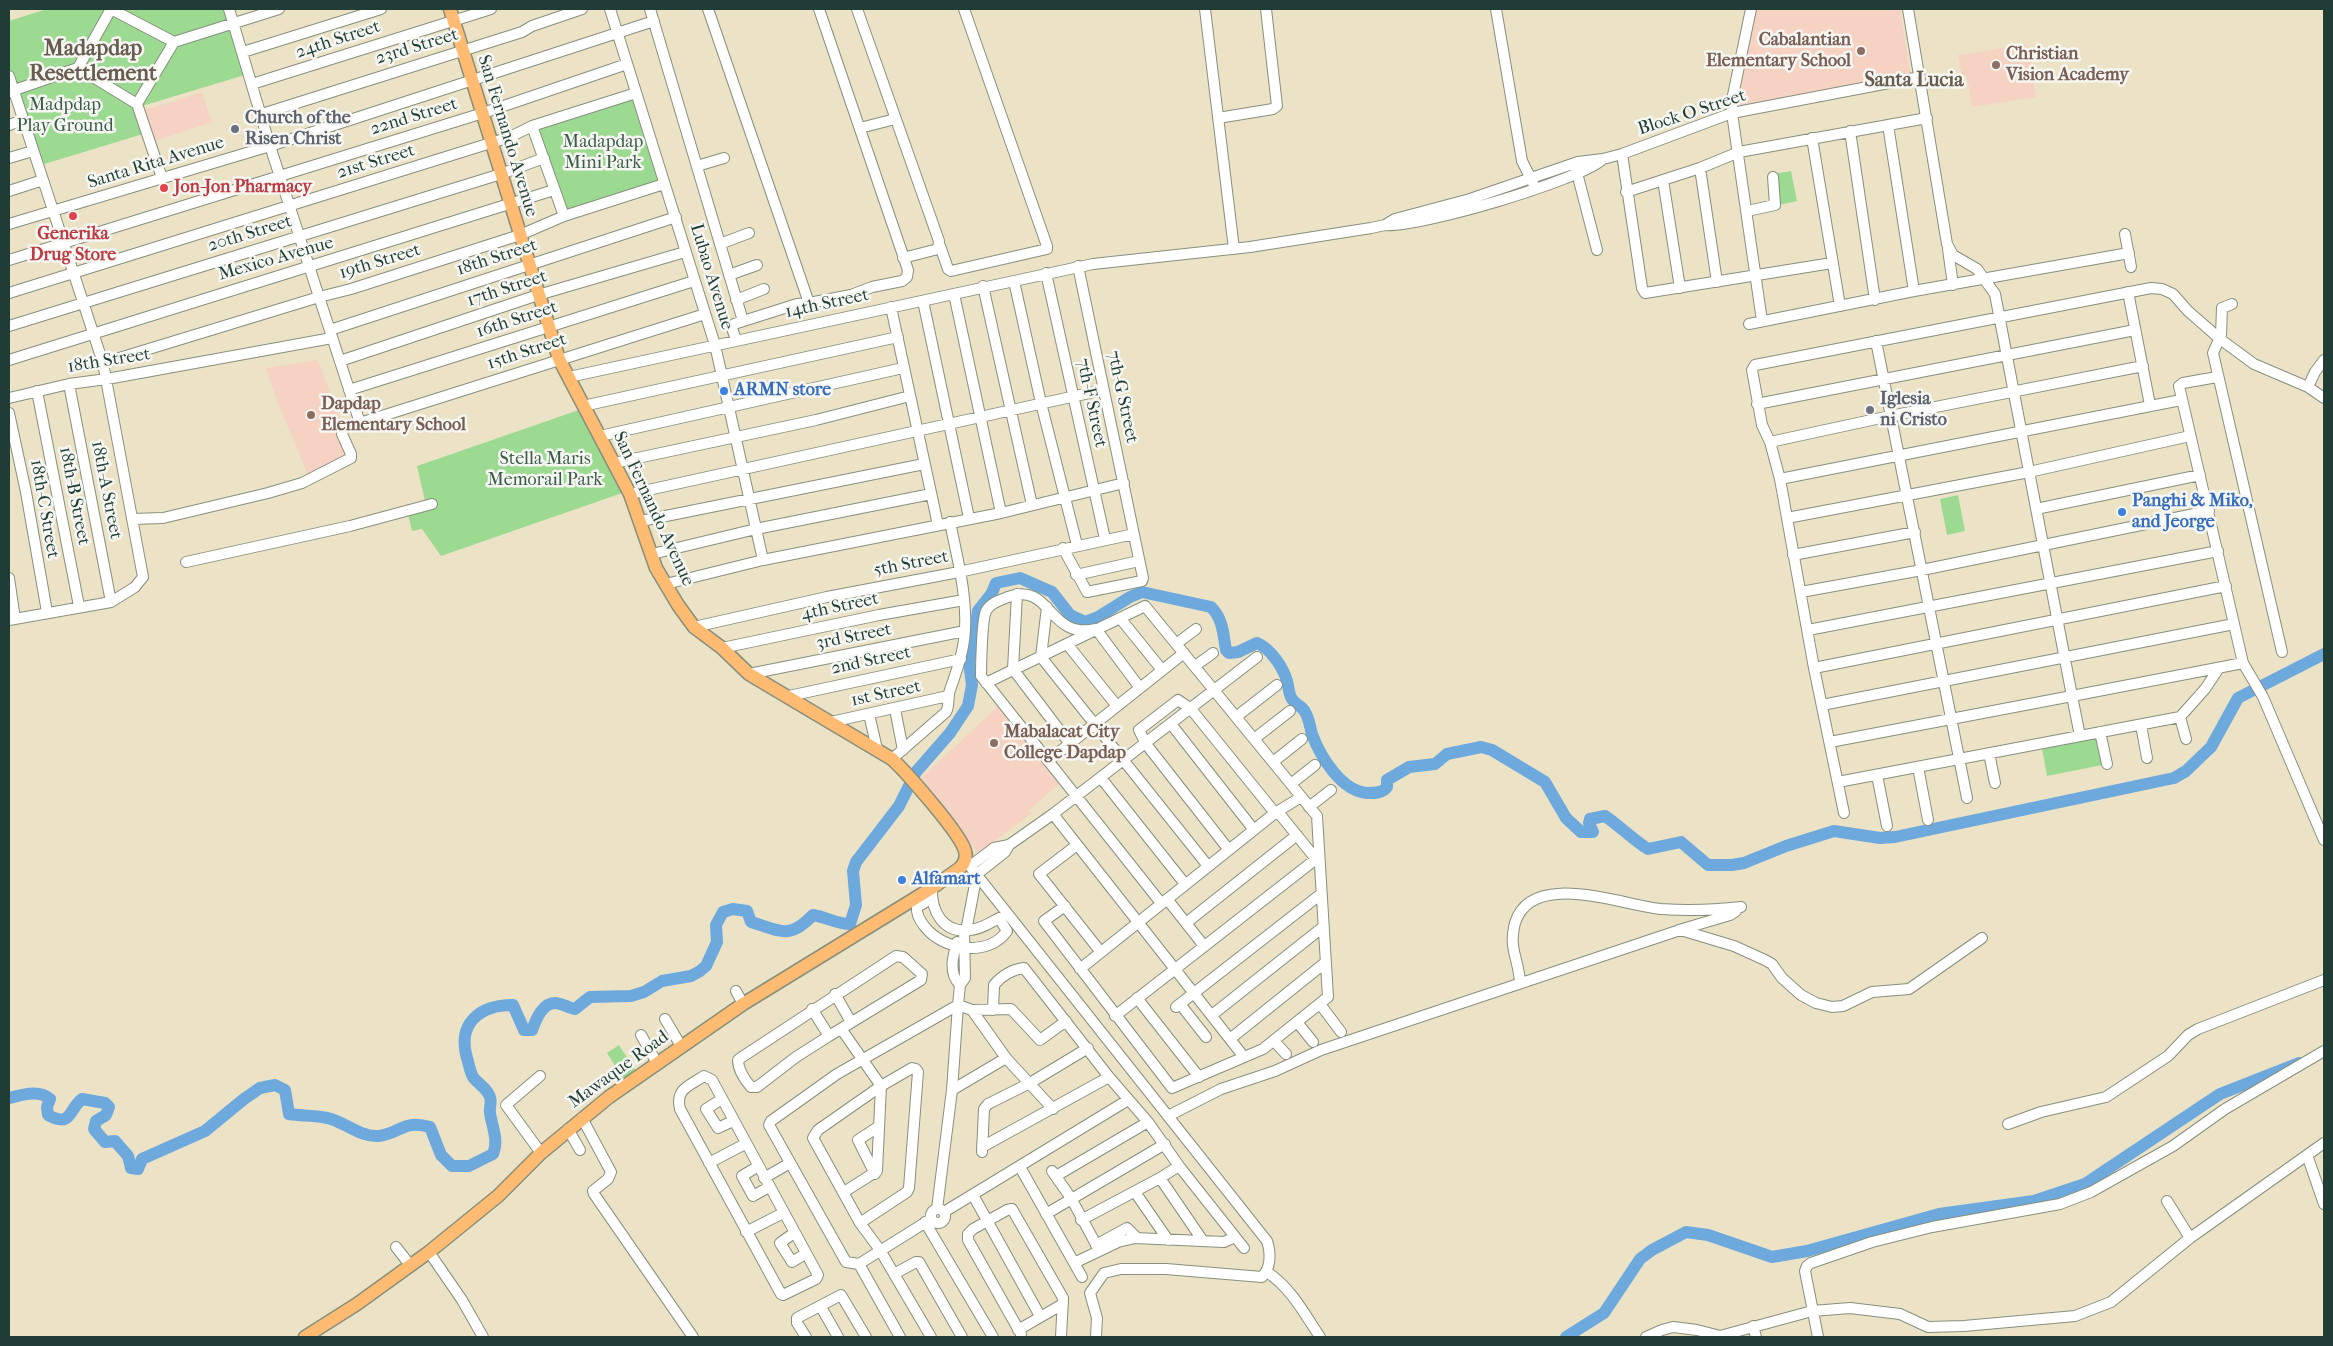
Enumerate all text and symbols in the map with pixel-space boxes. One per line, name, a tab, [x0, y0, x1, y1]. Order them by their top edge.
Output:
street label: 24th Street	[293, 16, 383, 64]
street label: 23rd Street	[373, 24, 461, 70]
place label: Cabalantian Elementary School	[1706, 30, 1851, 72]
district label: Madapdap Resettlement	[29, 37, 157, 88]
place label: Christian Vision Academy	[2006, 44, 2129, 86]
marker: Cabalantian Elementary School	[1855, 45, 1867, 57]
street label: San Fernando Avenue	[472, 52, 542, 220]
marker: Christian Vision Academy	[1990, 59, 2002, 71]
district label: Santa Lucia	[1865, 69, 1963, 93]
street label: Block O Street	[1635, 85, 1749, 141]
street label: 22nd Street	[368, 94, 460, 140]
park label: Madpdap Play Ground	[17, 95, 113, 138]
place label: Church of the Risen Christ	[245, 108, 351, 150]
marker: Church of the Risen Christ	[229, 123, 241, 135]
street label: Santa Rita Avenue	[85, 132, 227, 194]
park label: Madapdap Mini Park	[563, 132, 643, 174]
street label: 21st Street	[335, 140, 417, 184]
place label: Jon-Jon Pharmacy	[174, 177, 312, 199]
marker: Jon-Jon Pharmacy	[158, 182, 170, 194]
marker: Generika Drug Store	[67, 210, 79, 222]
street label: 20th Street	[205, 211, 295, 257]
street label: Lubao Avenue	[685, 221, 737, 333]
place label: Generika Drug Store	[30, 224, 116, 266]
street label: Mexico Avenue	[216, 232, 336, 286]
street label: 18th Street	[454, 235, 540, 281]
street label: 19th Street	[337, 239, 423, 285]
street label: 17th Street	[464, 266, 550, 312]
street label: 14th Street	[783, 285, 871, 323]
street label: 16th Street	[474, 297, 560, 343]
street label: 15th Street	[485, 329, 569, 375]
street label: 18th Street	[66, 344, 152, 378]
street label: 7th-G Street	[1102, 349, 1142, 445]
street label: 7th-F Street	[1071, 356, 1111, 450]
place label: ARMN store	[734, 380, 831, 402]
marker: ARMN store	[718, 385, 730, 397]
place label: Iglesia ni Cristo	[1880, 389, 1947, 432]
place label: Dapdap Elementary School	[321, 394, 466, 436]
marker: Iglesia ni Cristo	[1864, 404, 1876, 416]
marker: Dapdap Elementary School	[305, 409, 317, 421]
street label: San Fernando Avenue	[608, 428, 698, 590]
street label: 18th-A Street	[86, 439, 126, 541]
street label: 18th-B Street	[54, 445, 94, 547]
park label: Stella Maris Memorail Park	[488, 449, 602, 492]
street label: 18th-C Street	[25, 458, 63, 560]
place label: Panghi & Miko, and Jeorge	[2132, 491, 2253, 534]
marker: Panghi & Miko, and Jeorge	[2116, 506, 2128, 518]
street label: 5th Street	[872, 546, 950, 582]
street label: 4th Street	[799, 588, 881, 626]
street label: 3rd Street	[815, 619, 893, 655]
street label: 2nd Street	[829, 642, 913, 680]
street label: 1st Street	[849, 676, 923, 712]
place label: Mabalacat City College Dapdap	[1004, 722, 1126, 764]
marker: Mabalacat City College Dapdap	[988, 737, 1000, 749]
place label: Alfamart	[912, 869, 980, 891]
marker: Alfamart	[896, 874, 908, 886]
street label: Mawaque Road	[565, 1027, 673, 1113]

